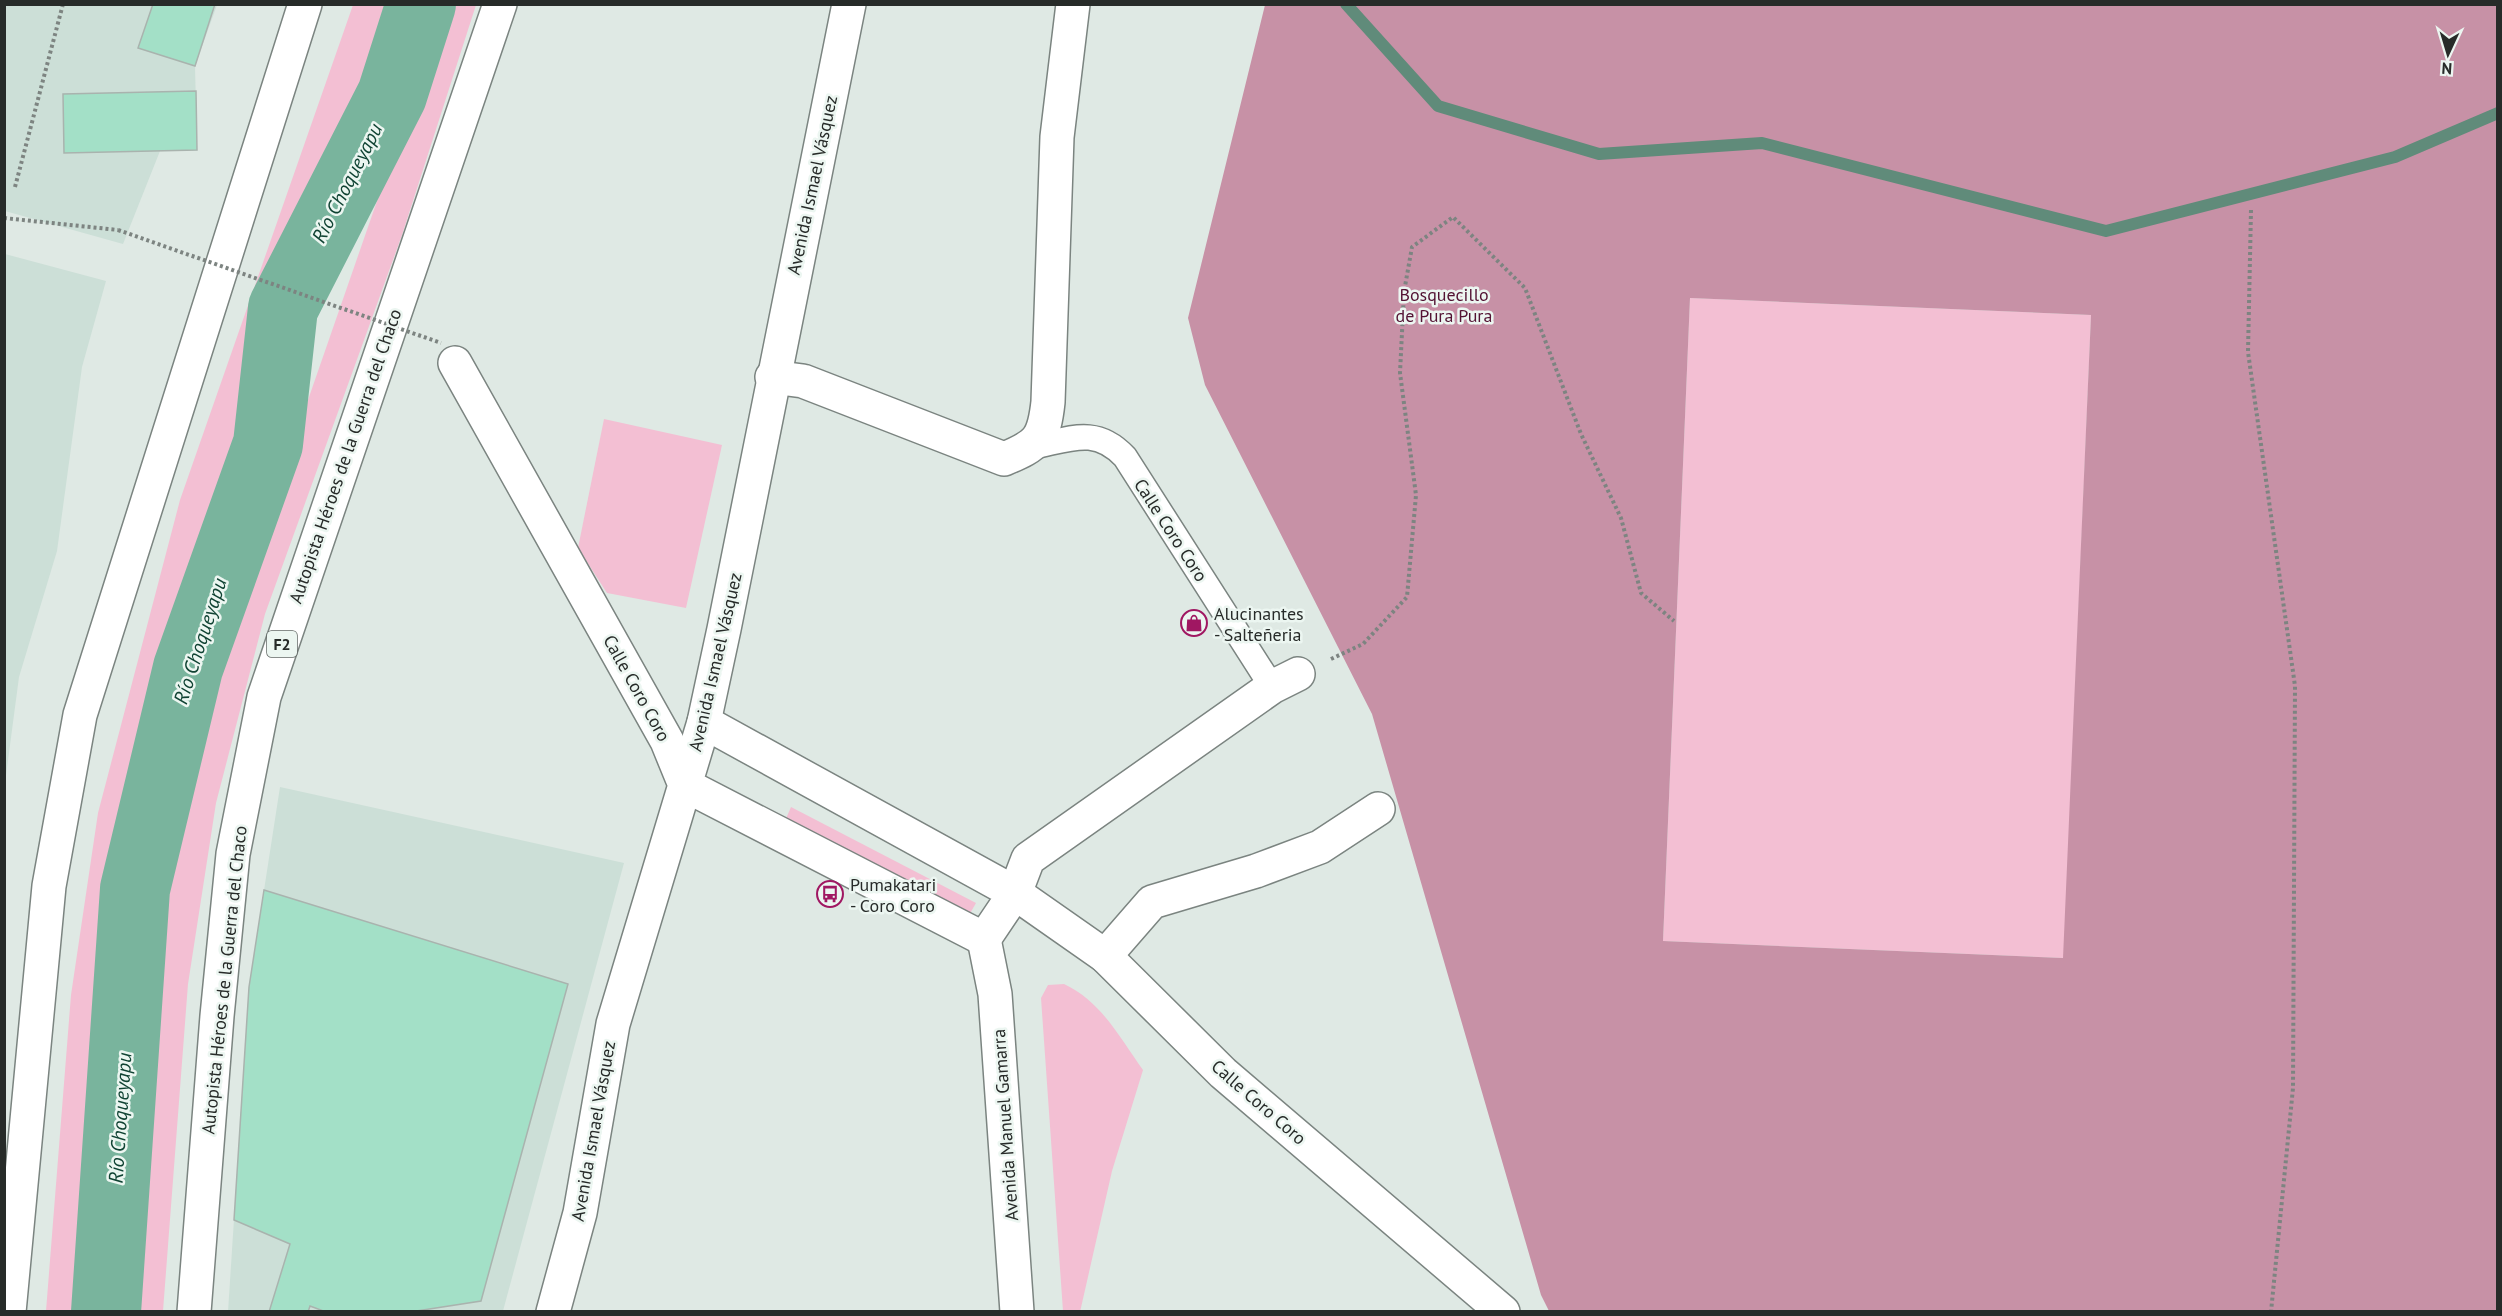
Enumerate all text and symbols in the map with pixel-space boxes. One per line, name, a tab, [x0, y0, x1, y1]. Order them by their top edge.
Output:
north arrow	[2418, 24, 2478, 84]
text: N	[2441, 59, 2453, 79]
street label: Avenida Ismael Vásquez	[782, 93, 842, 277]
water label: Río Choqueyapu	[306, 119, 388, 247]
park label: Bosquecillo de Pura Pura	[1396, 283, 1492, 327]
street label: Autopista Héroes de la Guerra del Chaco	[284, 306, 406, 606]
street label: Calle Coro Coro	[1129, 474, 1213, 586]
street label: Avenida Ismael Vásquez	[683, 570, 747, 754]
water label: Río Choqueyapu	[167, 575, 233, 707]
place label: Alucinantes - Salteñeria	[1214, 602, 1304, 646]
shop icon: Alucinantes - Salteñeria	[1179, 608, 1209, 638]
road number: F2	[267, 631, 297, 657]
street label: Calle Coro Coro	[598, 631, 676, 745]
street label: Autopista Héroes de la Guerra del Chaco	[196, 825, 252, 1135]
place label: Pumakatari - Coro Coro	[850, 873, 936, 917]
bus stop icon: Pumakatari - Coro Coro	[815, 879, 845, 909]
street label: Avenida Manuel Gamarra	[987, 1028, 1023, 1222]
street label: Avenida Ismael Vásquez	[566, 1039, 620, 1223]
water label: Río Choqueyapu	[102, 1052, 138, 1184]
street label: Calle Coro Coro	[1207, 1055, 1311, 1149]

